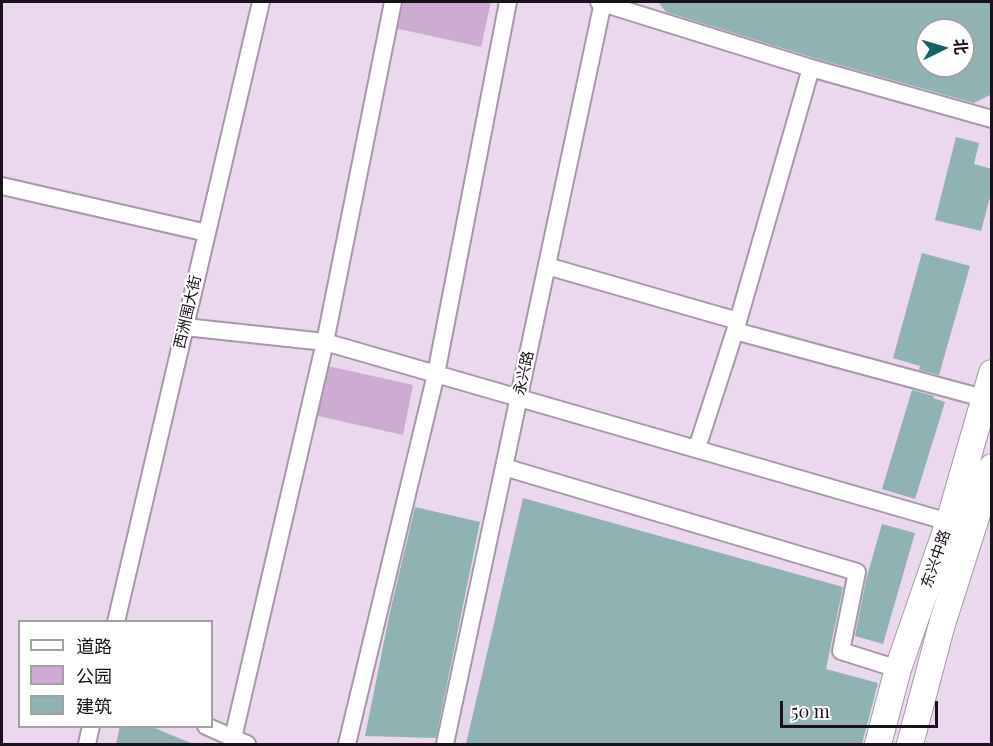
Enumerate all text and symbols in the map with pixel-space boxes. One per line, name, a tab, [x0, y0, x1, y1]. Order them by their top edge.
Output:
north arrow	[915, 18, 975, 78]
text: 北	[950, 38, 973, 55]
street label: 西洲围大街	[171, 273, 205, 351]
street label: 永兴路	[511, 349, 537, 397]
street label: 东兴中路	[918, 528, 954, 590]
legend	[18, 620, 213, 728]
text: 道路	[76, 634, 112, 658]
text: 公园	[76, 664, 112, 688]
scale bar	[783, 689, 940, 727]
text: 建筑	[76, 694, 112, 718]
text: 50 m	[791, 699, 830, 723]

